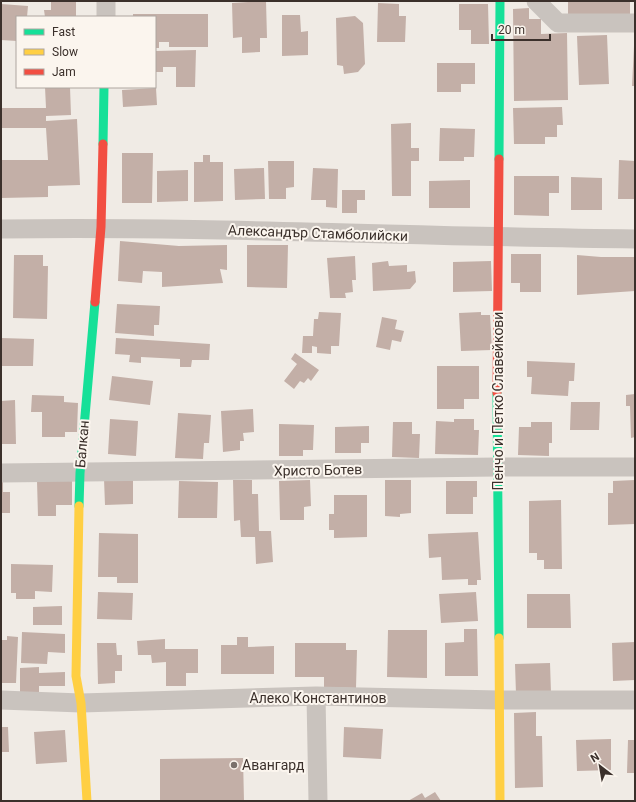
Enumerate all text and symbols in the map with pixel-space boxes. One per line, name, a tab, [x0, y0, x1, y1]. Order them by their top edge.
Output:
legend	[16, 16, 156, 88]
scale bar	[492, 16, 550, 42]
text: 20 m	[498, 23, 525, 37]
text: Fast	[52, 25, 75, 39]
text: Slow	[52, 45, 78, 59]
text: Jam	[52, 65, 76, 79]
street label: Александър Стамболийски	[228, 222, 408, 244]
street label: Пенчо и Петко Славейкови	[490, 312, 506, 490]
street label: Балкан	[72, 419, 92, 469]
street label: Христо Ботев	[274, 461, 362, 479]
street label: Алеко Константинов	[249, 690, 387, 706]
north arrow	[580, 746, 620, 786]
text: N	[588, 750, 602, 765]
place label: Авангард	[242, 757, 305, 773]
marker: Авангард	[229, 760, 239, 770]

